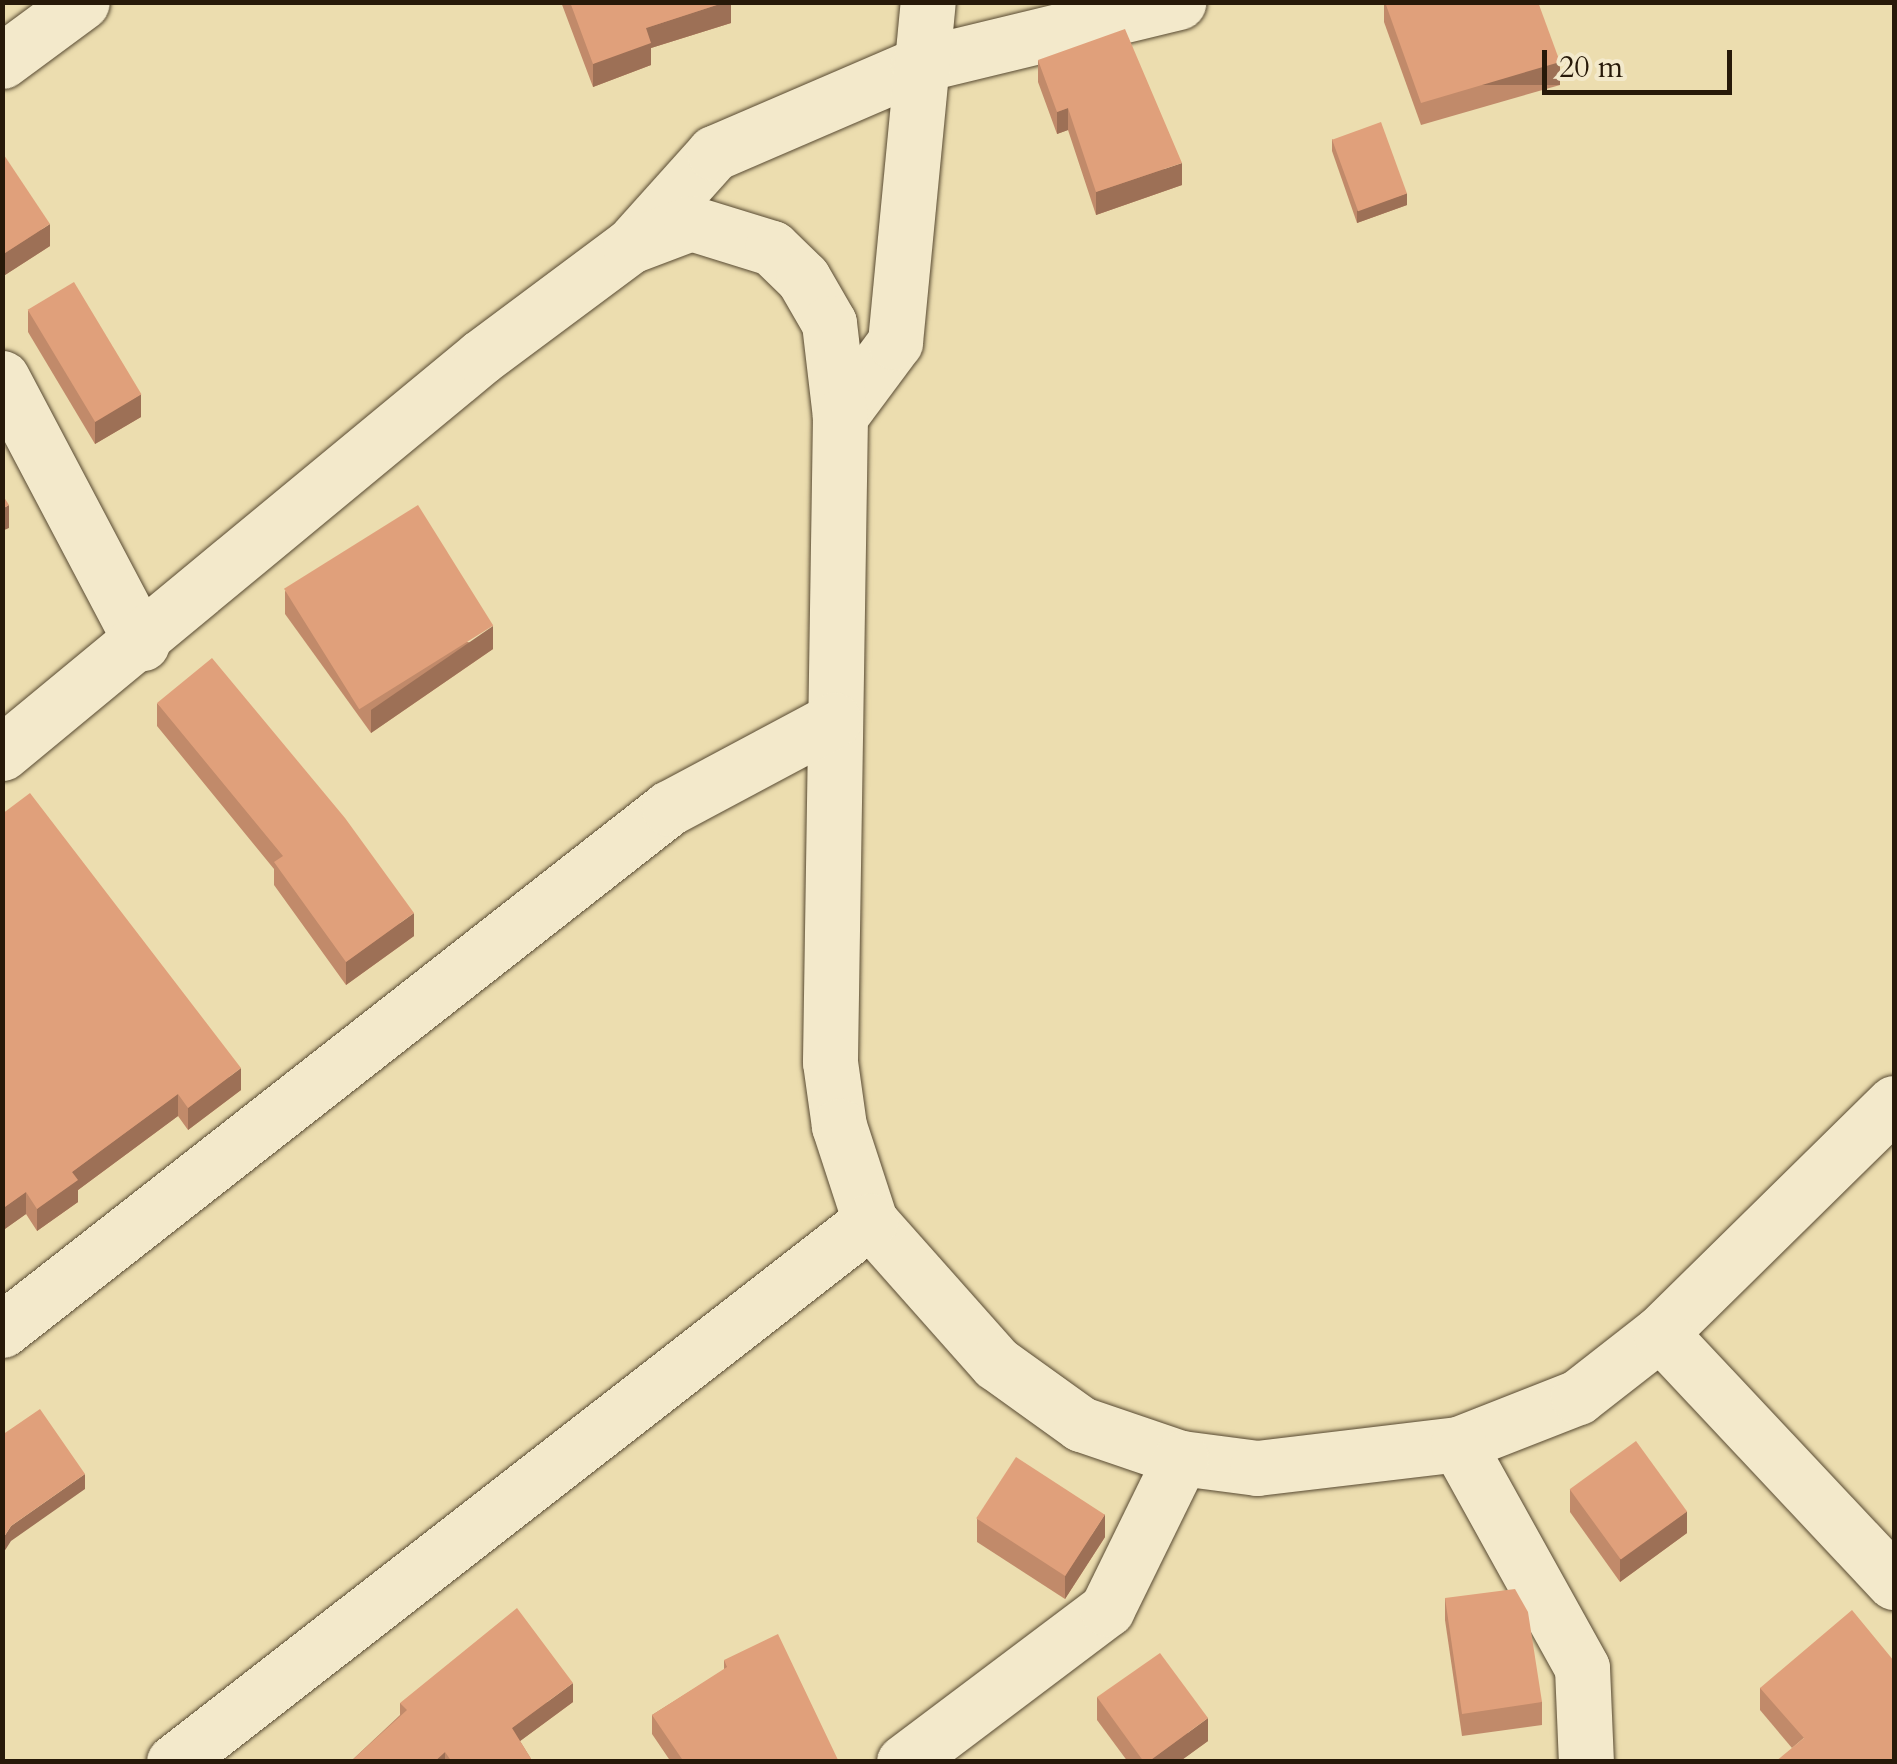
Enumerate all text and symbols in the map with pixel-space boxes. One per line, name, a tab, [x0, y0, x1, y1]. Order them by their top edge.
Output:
scale bar	[1547, 30, 1737, 92]
text: 20 m	[1559, 47, 1623, 88]

